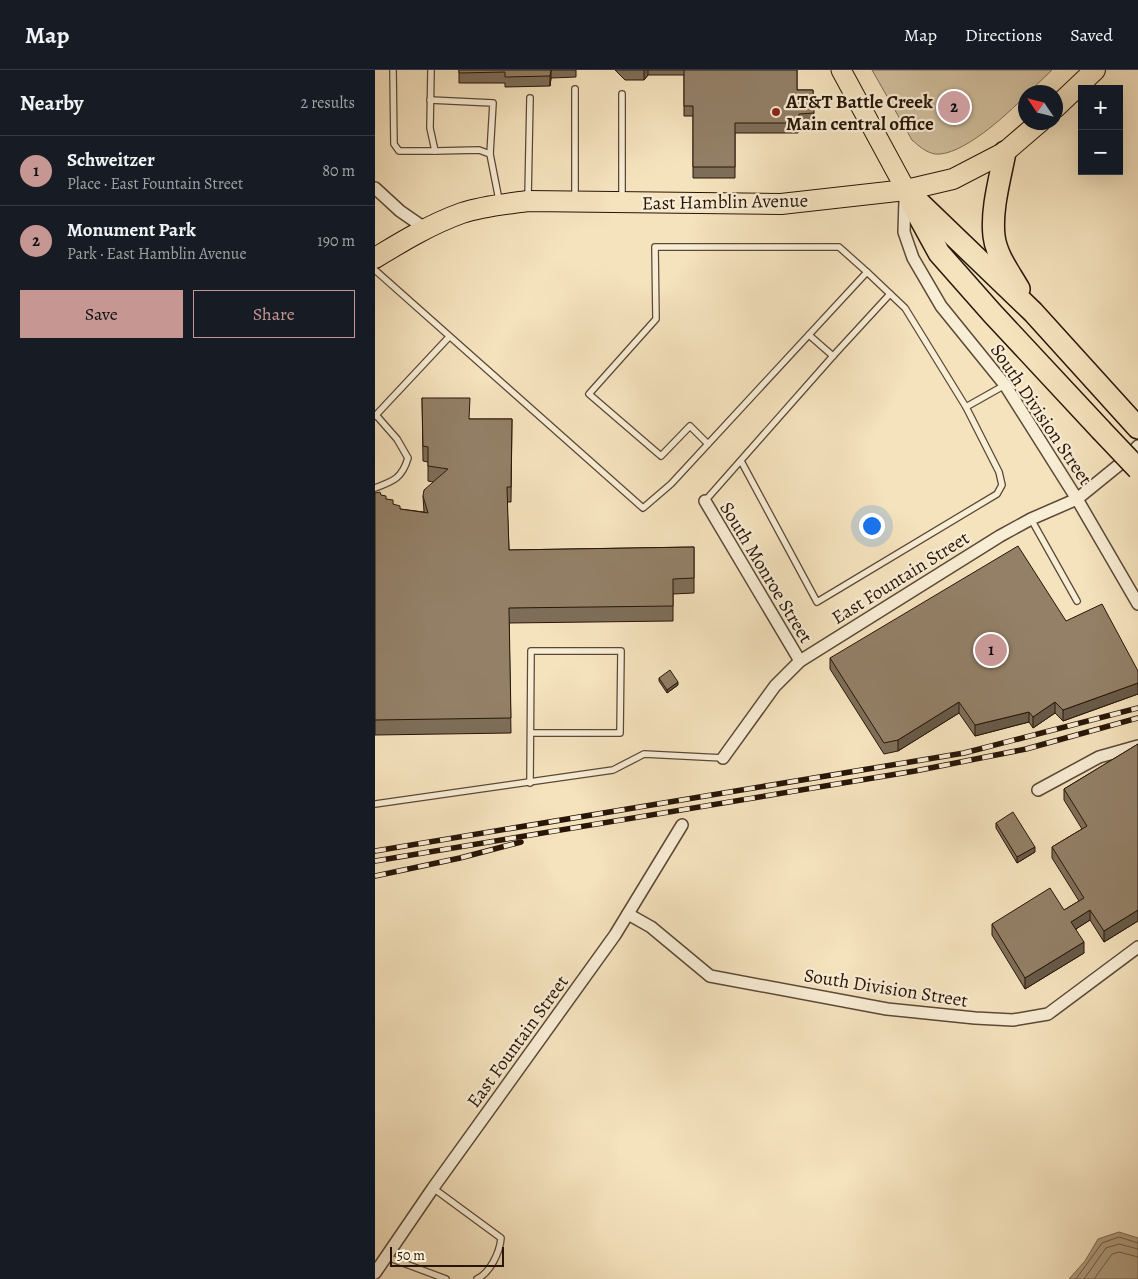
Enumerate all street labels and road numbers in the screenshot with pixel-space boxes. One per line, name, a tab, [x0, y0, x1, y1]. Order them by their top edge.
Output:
street label: East Hamblin Avenue	[642, 188, 808, 216]
street label: South Division Street	[984, 339, 1098, 490]
street label: South Monroe Street	[714, 497, 819, 648]
street label: East Fountain Street	[827, 525, 974, 631]
street label: South Division Street	[802, 962, 970, 1014]
street label: East Fountain Street	[461, 970, 575, 1113]

